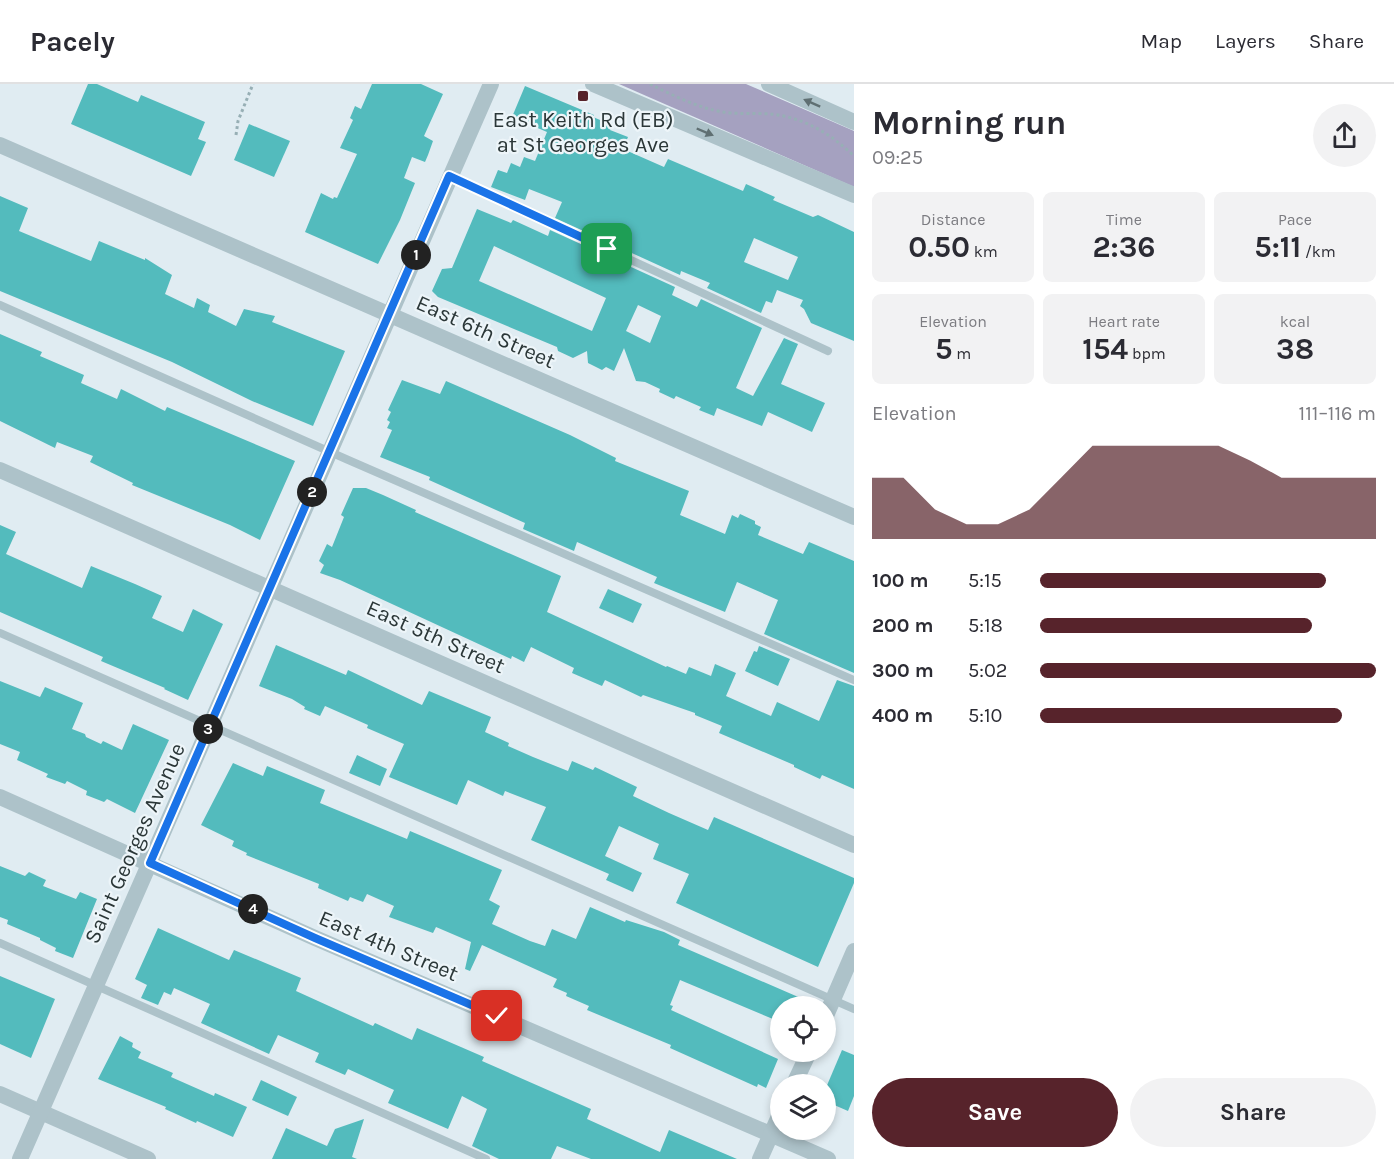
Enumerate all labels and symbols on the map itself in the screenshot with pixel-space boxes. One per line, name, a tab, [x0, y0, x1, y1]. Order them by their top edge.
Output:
marker: East Keith Rd (EB) at St Georges Ave	[576, 89, 590, 103]
one-way arrow	[802, 98, 820, 108]
place label: East Keith Rd (EB) at St Georges Ave	[493, 107, 673, 158]
one-way arrow	[696, 127, 714, 137]
pin	[581, 223, 632, 274]
pin: 1	[401, 240, 431, 270]
street label: East 6th Street	[412, 290, 559, 374]
pin: 2	[297, 477, 327, 507]
street label: East 5th Street	[362, 595, 509, 679]
pin: 3	[193, 714, 223, 744]
street label: Saint Georges Avenue	[79, 739, 191, 948]
pin: 4	[238, 894, 268, 924]
street label: East 4th Street	[315, 905, 462, 987]
pin	[471, 990, 522, 1041]

